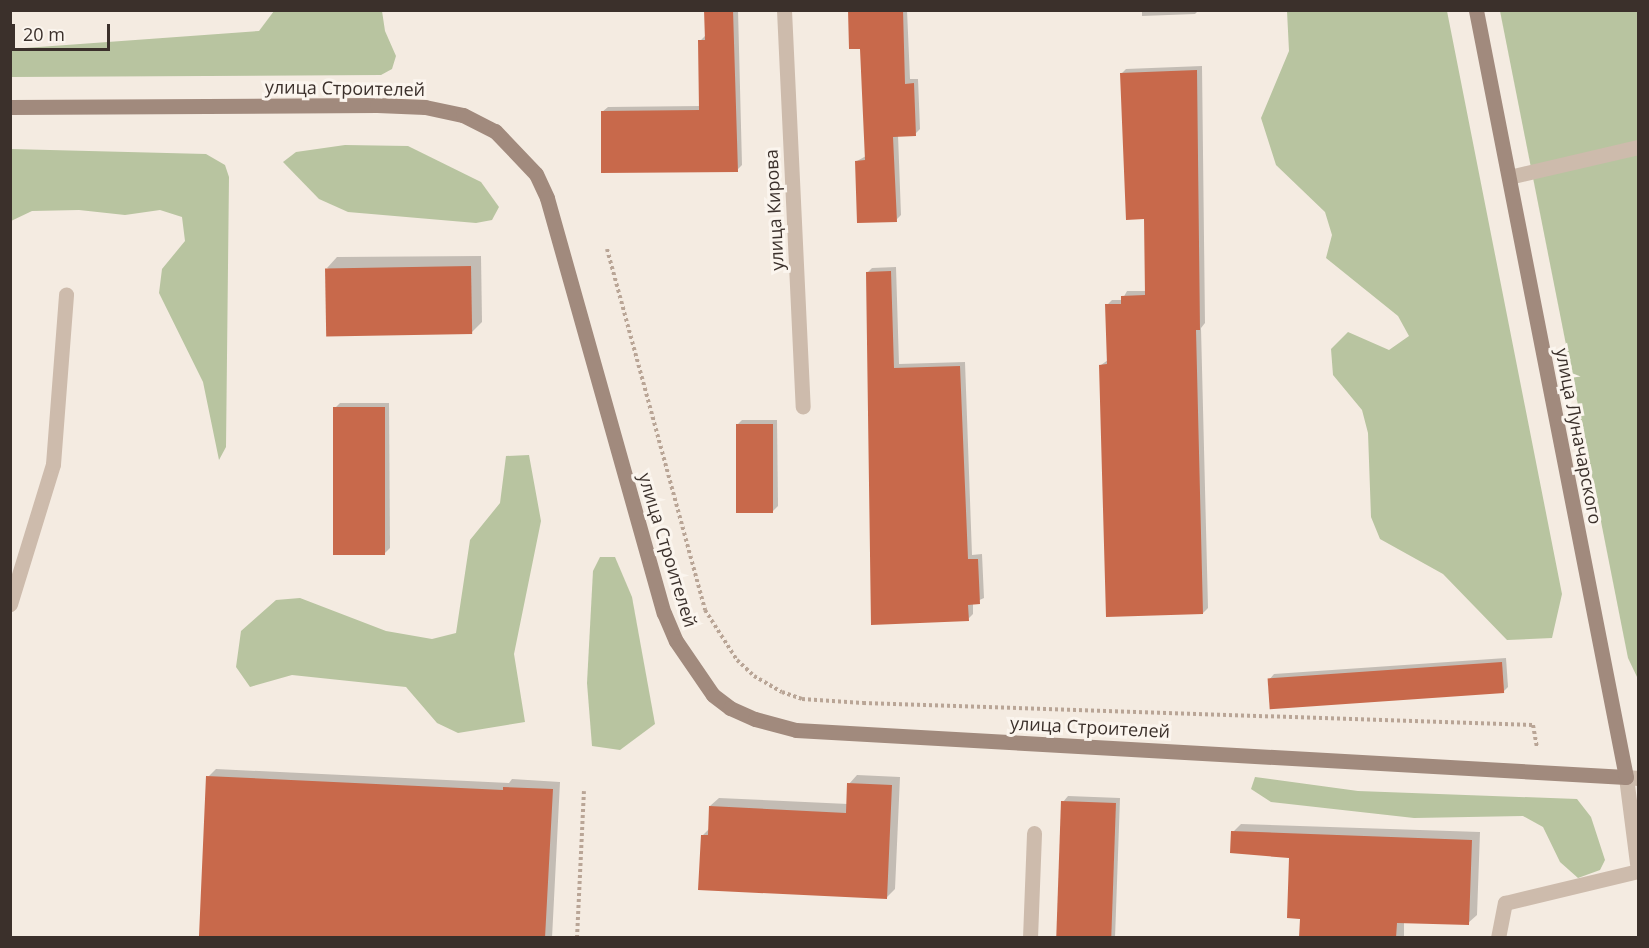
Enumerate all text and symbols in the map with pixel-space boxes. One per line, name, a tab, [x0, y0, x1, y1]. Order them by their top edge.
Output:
scale bar	[15, 12, 112, 50]
text: 20 m	[23, 22, 65, 46]
street label: улица Строителей	[265, 76, 425, 100]
street label: улица Кирова	[760, 149, 788, 271]
street label: улица Луначарского	[1551, 346, 1607, 526]
street label: улица Строителей	[634, 470, 702, 630]
street label: улица Строителей	[1009, 712, 1171, 742]

